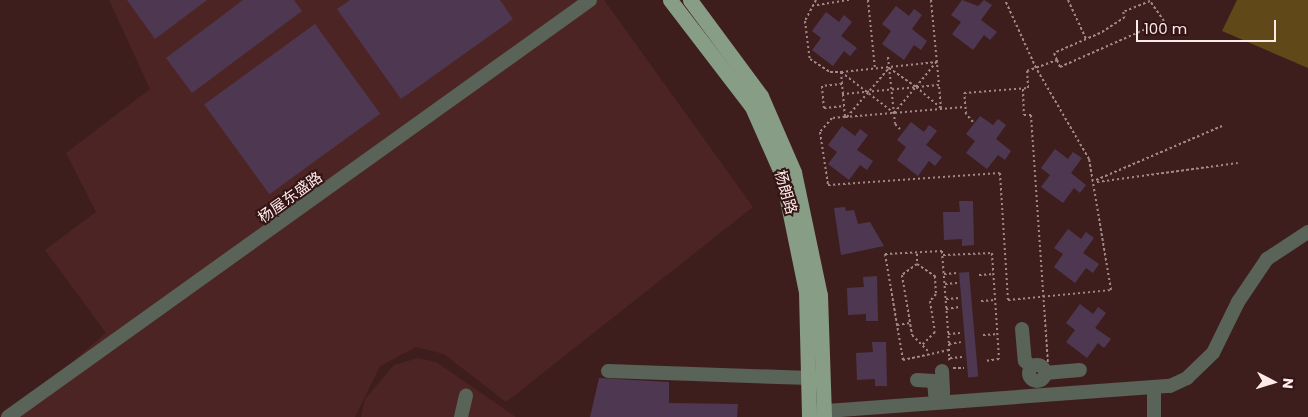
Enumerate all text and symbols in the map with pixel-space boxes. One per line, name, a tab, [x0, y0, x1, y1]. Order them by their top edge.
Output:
scale bar	[1138, 10, 1278, 42]
text: 100 m	[1144, 18, 1187, 39]
street label: 杨屋东盛路	[254, 168, 326, 226]
street label: 杨朗路	[771, 168, 801, 216]
north arrow	[1248, 357, 1298, 407]
text: N	[1278, 377, 1298, 389]

